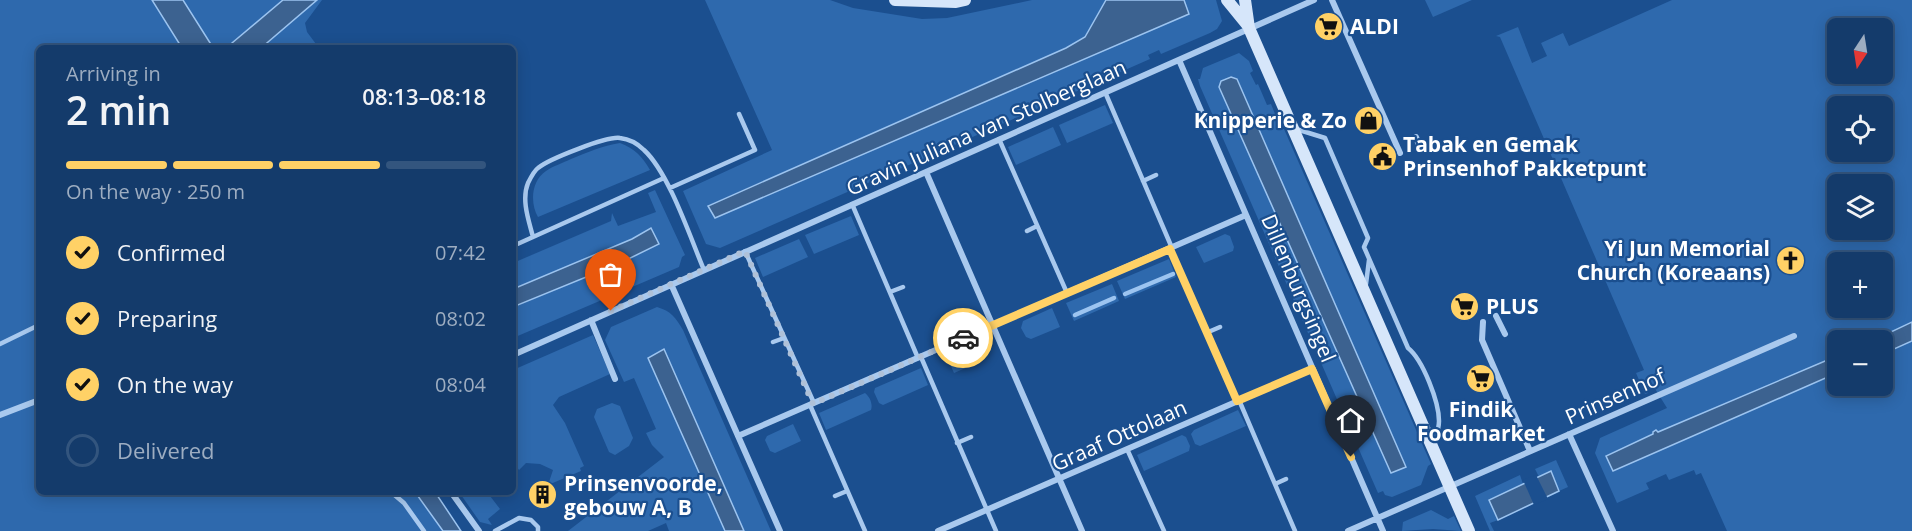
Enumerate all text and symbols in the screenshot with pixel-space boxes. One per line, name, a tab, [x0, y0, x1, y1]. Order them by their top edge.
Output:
supermarket icon: ALDI	[1313, 10, 1345, 42]
place label: ALDI	[1350, 12, 1399, 40]
north arrow	[1827, 18, 1893, 84]
map controls	[1827, 18, 1893, 396]
street label: Gravin Juliana van Stolberglaan	[841, 52, 1131, 202]
text: Arriving in	[66, 60, 161, 87]
text: 08:13–08:18	[362, 81, 486, 111]
text: 2 min	[66, 83, 171, 136]
button: locate	[1827, 96, 1893, 162]
shop icon: Knipperie & Zo	[1352, 104, 1384, 136]
place label: Knipperie & Zo	[1194, 106, 1347, 134]
place label: Tabak en Gemak Prinsenhof Pakketpunt	[1403, 130, 1646, 182]
public building icon: Tabak en Gemak Prinsenhof Pakketpunt	[1366, 140, 1398, 172]
button: layers	[1827, 174, 1893, 240]
text: On the way · 250 m	[66, 178, 245, 205]
street label: Dillenburgsingel	[1255, 210, 1343, 366]
place label: Yi Jun Memorial Church (Koreaans)	[1577, 234, 1770, 286]
icon: check	[66, 236, 99, 269]
text: Confirmed	[117, 237, 226, 267]
text: 07:42	[435, 239, 486, 266]
church icon: Yi Jun Memorial Church (Koreaans)	[1775, 244, 1807, 276]
pin	[585, 249, 636, 311]
button: +	[1827, 252, 1893, 318]
icon: bag	[594, 258, 627, 291]
supermarket icon: PLUS	[1449, 290, 1481, 322]
place label: PLUS	[1486, 292, 1539, 320]
icon: check	[66, 302, 99, 335]
text: Preparing	[117, 303, 217, 333]
text: 08:02	[435, 305, 486, 332]
courier	[933, 308, 993, 368]
icon: car	[947, 322, 980, 355]
button: −	[1827, 330, 1893, 396]
street label: Prinsenhof	[1561, 361, 1671, 430]
supermarket icon: Findik Foodmarket	[1465, 362, 1497, 394]
icon: check	[66, 368, 99, 401]
text: On the way	[117, 369, 233, 399]
text: 08:04	[435, 371, 486, 398]
street label: Graaf Ottolaan	[1047, 393, 1191, 477]
pin	[1325, 395, 1376, 457]
place label: Findik Foodmarket	[1417, 395, 1545, 447]
icon: home	[1334, 404, 1367, 437]
text: Delivered	[117, 435, 215, 465]
place label: Prinsenvoorde, gebouw A, B	[564, 469, 723, 521]
building icon: Prinsenvoorde, gebouw A, B	[527, 479, 559, 511]

